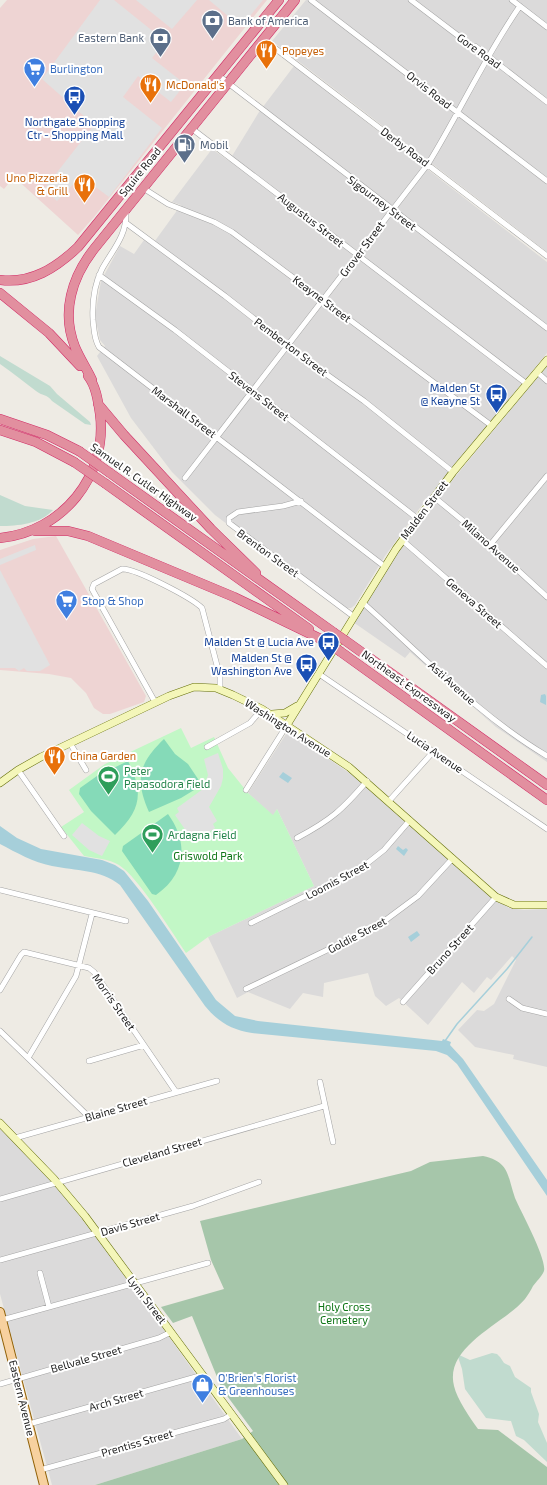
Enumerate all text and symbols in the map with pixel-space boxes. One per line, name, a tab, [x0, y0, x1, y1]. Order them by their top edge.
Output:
bank icon: Bank of America	[200, 8, 226, 41]
place label: Bank of America	[228, 14, 309, 27]
bank icon: Eastern Bank	[147, 25, 173, 58]
street label: Gore Road	[455, 30, 504, 71]
place label: Eastern Bank	[78, 31, 144, 44]
restaurant icon: Popeyes	[253, 38, 279, 71]
place label: Popeyes	[282, 44, 325, 57]
supermarket icon: Burlington	[21, 56, 47, 89]
place label: Burlington	[50, 62, 103, 75]
street label: Orvis Road	[404, 68, 454, 111]
restaurant icon: McDonald's	[137, 72, 163, 105]
place label: McDonald's	[166, 78, 225, 91]
bus stop icon: Northgate Shopping Ctr - Shopping Mall	[62, 83, 88, 116]
place label: Northgate Shopping Ctr - Shopping Mall	[25, 115, 125, 141]
street label: Derby Road	[379, 124, 432, 169]
fuel station icon: Mobil	[171, 132, 197, 165]
place label: Mobil	[200, 138, 229, 151]
street label: Squire Road	[116, 145, 163, 199]
place label: Uno Pizzeria & Grill	[6, 171, 69, 197]
restaurant icon: Uno Pizzeria & Grill	[71, 171, 97, 204]
street label: Sigourney Street	[345, 172, 419, 233]
street label: Augustus Street	[276, 190, 347, 249]
street label: Grover Street	[336, 218, 387, 279]
street label: Keayne Street	[291, 273, 354, 325]
street label: Pemberton Street	[252, 315, 331, 378]
street label: Stevens Street	[227, 368, 292, 423]
place label: Malden St @ Keayne St	[420, 381, 480, 407]
bus stop icon: Malden St @ Keayne St	[483, 381, 509, 414]
street label: Marshall Street	[149, 383, 219, 440]
street label: Samuel R. Cutler Highway	[88, 440, 200, 524]
street label: Malden Street	[397, 478, 450, 542]
street label: Milano Avenue	[460, 516, 523, 575]
street label: Brenton Street	[235, 526, 302, 579]
street label: Geneva Street	[444, 575, 505, 630]
supermarket icon: Stop & Shop	[54, 588, 80, 621]
place label: Stop & Shop	[82, 594, 144, 607]
bus stop icon: Malden St @ Lucia Ave	[316, 629, 342, 662]
place label: Malden St @ Lucia Ave	[204, 635, 314, 648]
street label: Northeast Expressway	[359, 647, 459, 724]
place label: Malden St @ Washington Ave	[211, 651, 292, 677]
bus stop icon: Malden St @ Washington Ave	[294, 651, 320, 684]
street label: Asti Avenue	[426, 658, 478, 707]
street label: Washington Avenue	[243, 696, 334, 759]
street label: Lucia Avenue	[405, 728, 466, 775]
restaurant icon: China Garden	[42, 743, 68, 776]
place label: China Garden	[70, 749, 136, 762]
sports icon: Peter Papasodora Field	[96, 764, 122, 797]
place label: Peter Papasodora Field	[124, 764, 210, 790]
sports icon: Ardagna Field	[140, 822, 166, 855]
place label: Ardagna Field	[168, 828, 237, 841]
park label: Griswold Park	[173, 849, 243, 862]
street label: Loomis Street	[303, 858, 370, 902]
street label: Goldie Street	[325, 914, 388, 955]
street label: Bruno Street	[424, 921, 476, 976]
street label: Morris Street	[90, 971, 139, 1032]
street label: Blaine Street	[83, 1093, 149, 1124]
street label: Cleveland Street	[121, 1134, 203, 1169]
street label: Davis Street	[99, 1209, 161, 1238]
street label: Lynn Street	[125, 1273, 170, 1326]
park label: Holy Cross Cemetery	[318, 1300, 371, 1326]
street label: Bellvale Street	[49, 1342, 123, 1375]
street label: Eastern Avenue	[7, 1359, 38, 1437]
shop icon: O'Brien's Florist & Greenhouses	[189, 1371, 215, 1404]
place label: O'Brien's Florist & Greenhouses	[218, 1371, 297, 1397]
street label: Arch Street	[87, 1386, 145, 1413]
street label: Prentiss Street	[99, 1426, 174, 1459]

